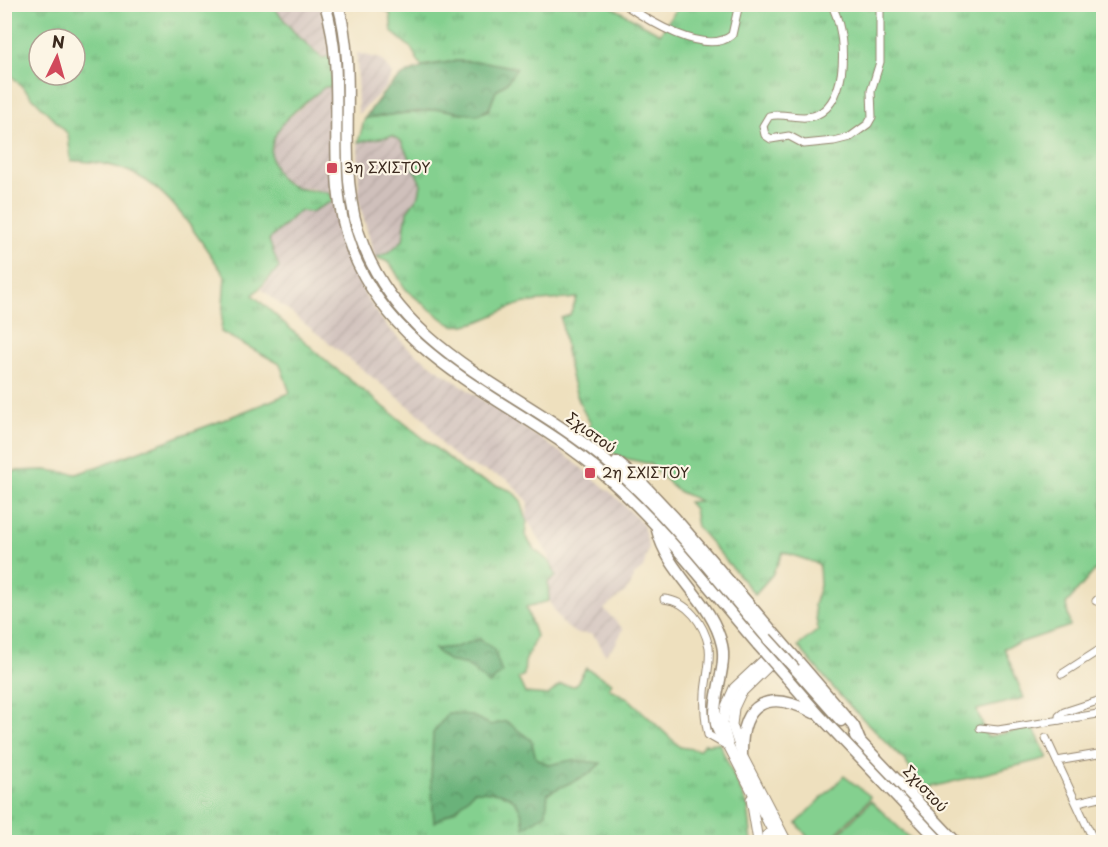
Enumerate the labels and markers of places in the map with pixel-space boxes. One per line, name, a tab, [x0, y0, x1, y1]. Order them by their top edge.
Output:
place label: 3η ΣΧΙΣΤΟΥ	[344, 155, 430, 178]
marker: 3η ΣΧΙΣΤΟΥ	[325, 161, 339, 175]
place label: 2η ΣΧΙΣΤΟΥ	[602, 460, 689, 483]
marker: 2η ΣΧΙΣΤΟΥ	[583, 466, 597, 480]

